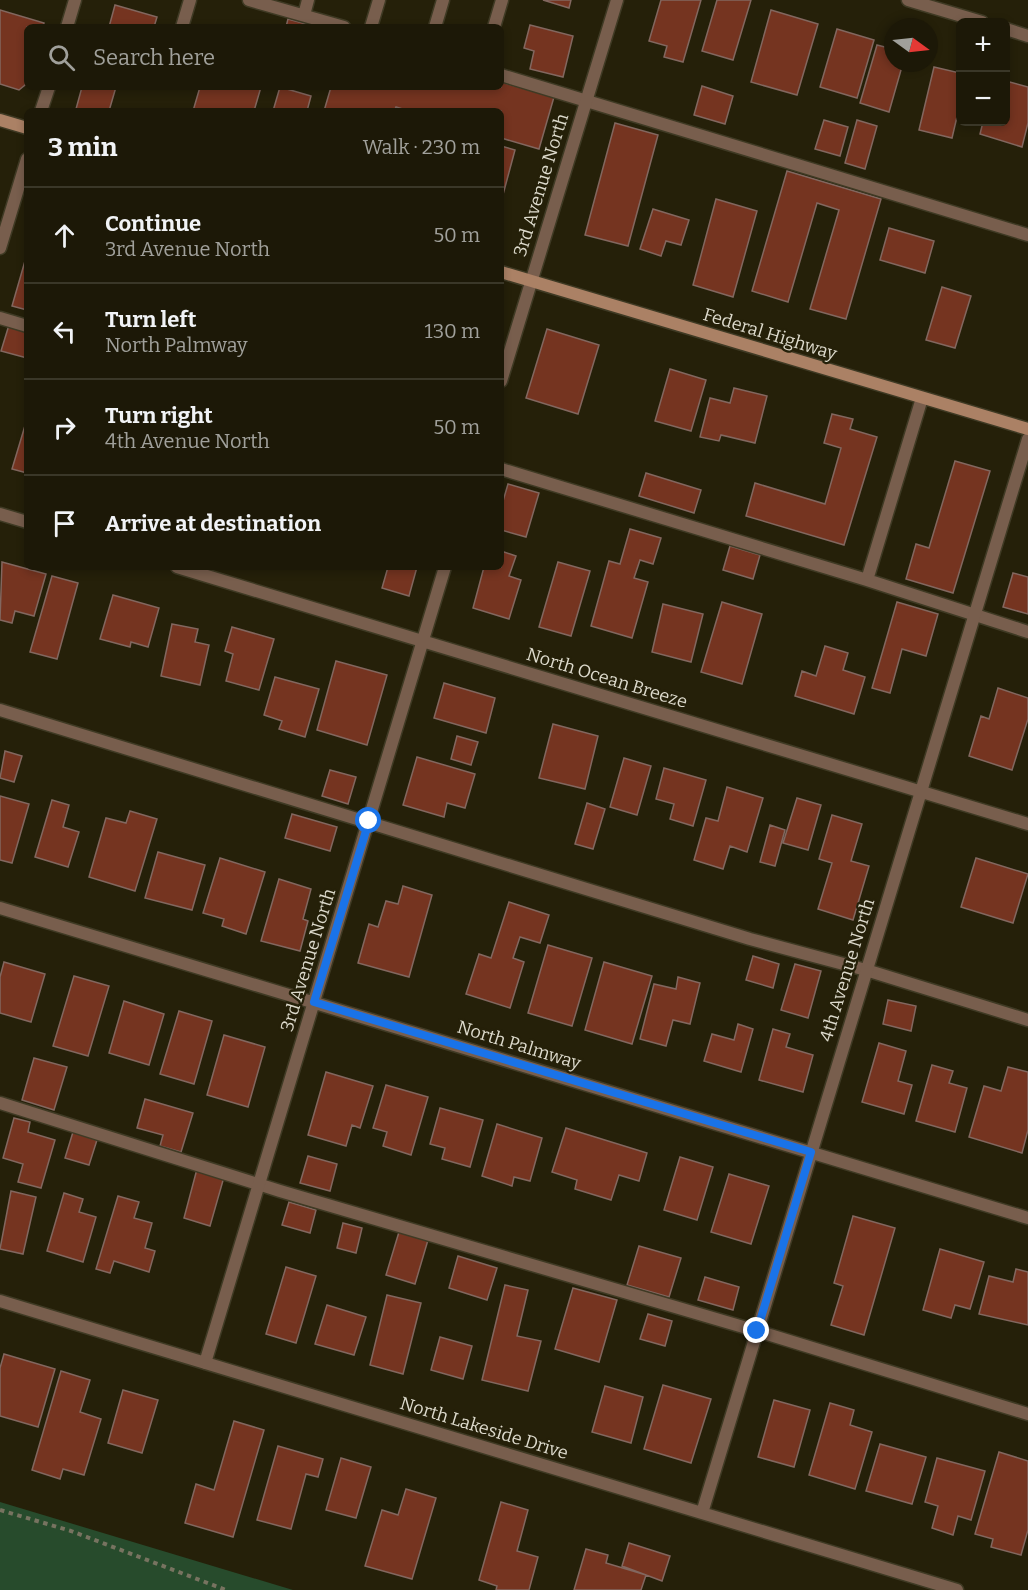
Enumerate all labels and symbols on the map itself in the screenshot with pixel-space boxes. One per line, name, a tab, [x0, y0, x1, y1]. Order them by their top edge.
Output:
north arrow	[884, 18, 938, 72]
street label: 3rd Avenue North	[509, 111, 573, 259]
street label: Federal Highway	[700, 303, 840, 365]
street label: North Ocean Breeze	[524, 643, 690, 713]
route start	[355, 807, 381, 833]
street label: 3rd Avenue North	[276, 886, 340, 1034]
street label: 4th Avenue North	[815, 896, 879, 1044]
street label: North Palmway	[454, 1016, 584, 1074]
route end	[743, 1317, 769, 1343]
street label: North Lakeside Drive	[397, 1392, 571, 1464]

